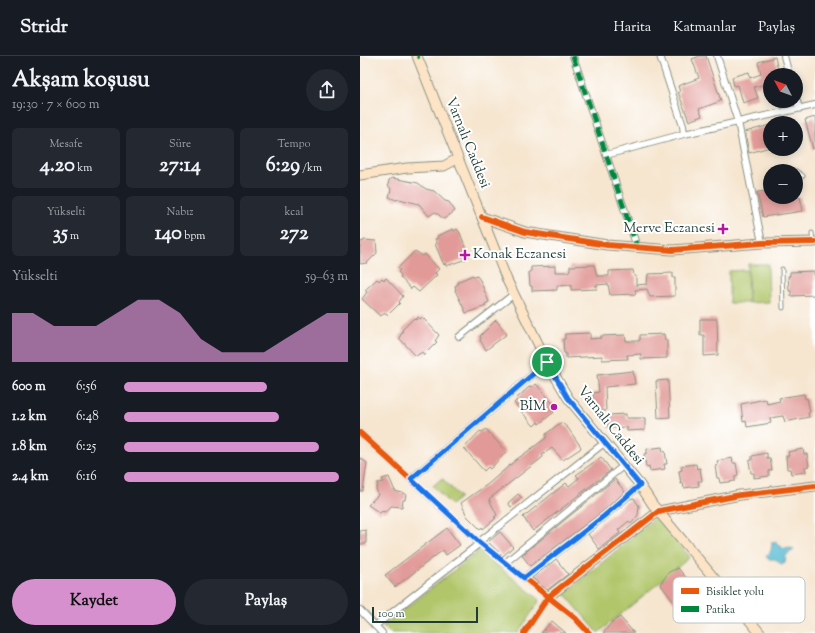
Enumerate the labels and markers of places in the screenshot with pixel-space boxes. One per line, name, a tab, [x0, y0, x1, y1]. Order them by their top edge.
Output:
place label: Merve Eczanesi	[623, 219, 715, 239]
marker: Merve Eczanesi	[718, 224, 728, 234]
place label: Konak Eczanesi	[473, 245, 566, 265]
marker: Konak Eczanesi	[460, 250, 470, 260]
pin	[530, 345, 564, 379]
place label: BİM	[520, 397, 546, 417]
marker: BİM	[549, 402, 559, 412]

